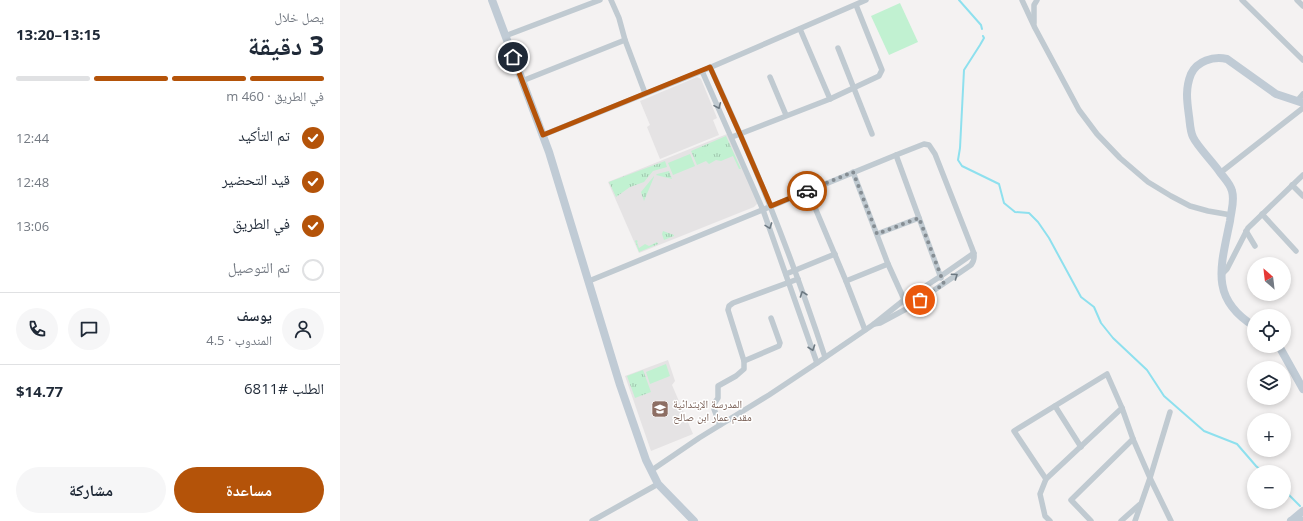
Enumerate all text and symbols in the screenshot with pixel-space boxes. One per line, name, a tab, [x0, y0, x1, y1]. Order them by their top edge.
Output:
text: يصل خلال	[274, 8, 324, 26]
text: 13:15–13:20	[16, 24, 101, 44]
text: 3 دقيقة	[248, 27, 324, 63]
pin	[496, 40, 530, 74]
icon: home	[502, 46, 524, 68]
text: في الطريق · 460 m	[226, 87, 324, 105]
one-way arrow	[713, 102, 721, 110]
text: تم التأكيد	[238, 125, 290, 145]
icon: check	[302, 127, 324, 149]
text: 12:44	[16, 129, 49, 147]
text: قيد التحضير	[222, 169, 290, 189]
icon: check	[302, 171, 324, 193]
courier	[787, 171, 827, 211]
text: 12:48	[16, 173, 49, 191]
icon: car	[796, 180, 818, 202]
text: في الطريق	[232, 213, 290, 233]
icon: check	[302, 215, 324, 237]
text: 13:06	[16, 217, 49, 235]
one-way arrow	[764, 222, 772, 229]
text: تم التوصيل	[228, 257, 290, 277]
north arrow	[1247, 257, 1291, 301]
map controls	[1247, 257, 1291, 509]
one-way arrow	[951, 273, 958, 281]
pin	[903, 283, 937, 317]
icon: bag	[909, 289, 931, 311]
one-way arrow	[800, 290, 808, 297]
text: يوسف	[237, 305, 272, 325]
button: phone	[16, 308, 58, 350]
button: chat	[68, 308, 110, 350]
button: person	[282, 308, 324, 350]
button: locate	[1247, 309, 1291, 353]
text: المندوب · 4.5	[206, 331, 272, 349]
one-way arrow	[807, 345, 816, 352]
button: layers	[1247, 361, 1291, 405]
text: الطلب #6811	[244, 378, 324, 398]
text: $14.77	[16, 381, 63, 401]
place label: المدرسة الإبتدائية مقدم عمار ابن صالح	[673, 396, 752, 424]
school or university icon: المدرسة الإبتدائية مقدم عمار ابن صالح	[650, 399, 670, 419]
button: +	[1247, 413, 1291, 457]
button: −	[1247, 465, 1291, 509]
button: مشاركة	[16, 467, 166, 513]
button: مساعدة	[174, 467, 324, 513]

